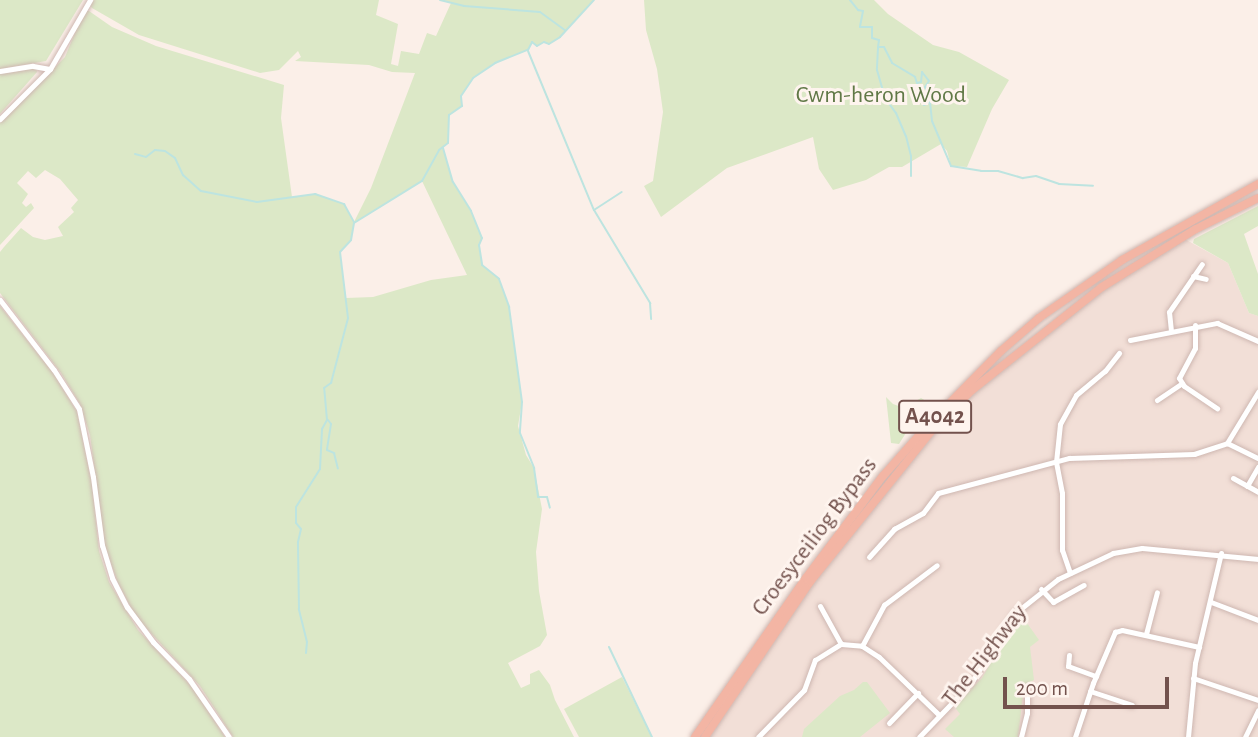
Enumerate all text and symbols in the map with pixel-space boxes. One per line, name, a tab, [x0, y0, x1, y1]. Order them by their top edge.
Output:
park label: Cwm-heron Wood	[796, 82, 966, 110]
road number: A4042	[897, 398, 974, 436]
street label: Croesyceiliog Bypass	[746, 452, 884, 622]
street label: The Highway	[936, 599, 1034, 713]
scale bar	[1006, 664, 1172, 708]
text: 200 m	[1016, 678, 1068, 699]

